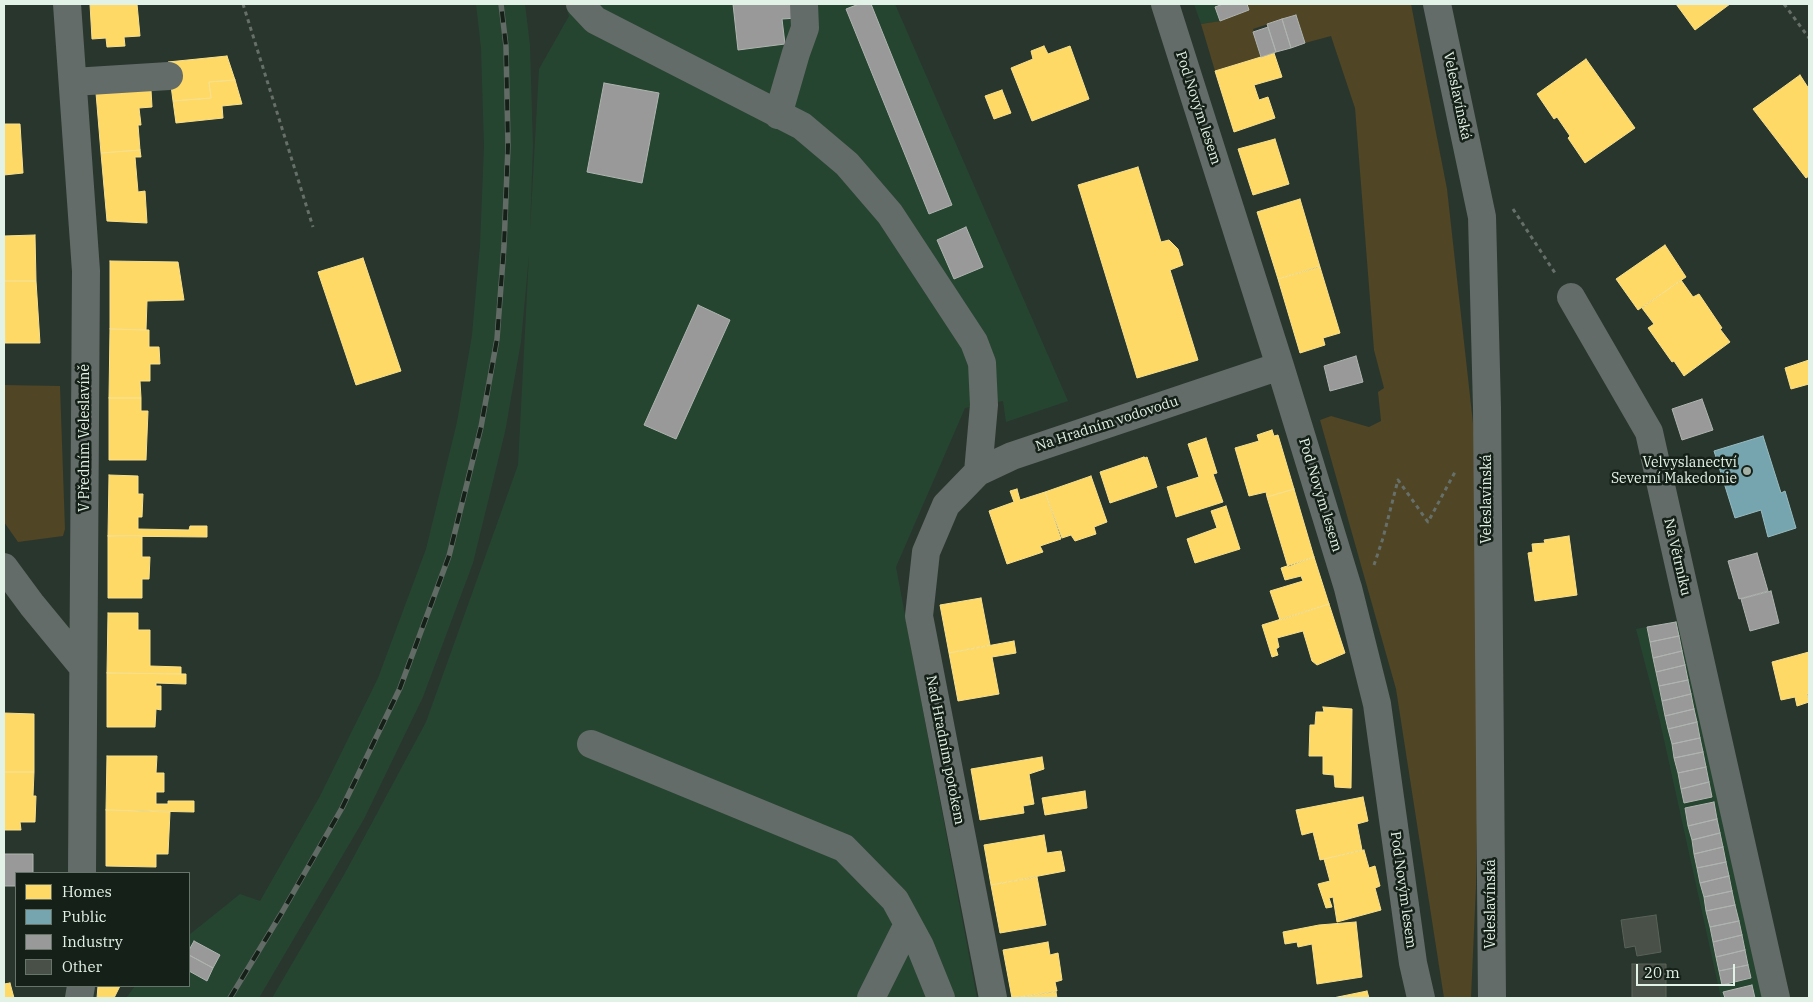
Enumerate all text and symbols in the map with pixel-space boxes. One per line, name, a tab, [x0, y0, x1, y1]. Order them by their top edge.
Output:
street label: Pod Novým lesem	[1172, 49, 1224, 167]
street label: Veleslavínská	[1439, 50, 1475, 142]
street label: V Předním Veleslavíně	[77, 364, 93, 512]
street label: Na Hradním vodovodu	[1033, 393, 1181, 455]
street label: Pod Novým lesem	[1295, 436, 1345, 554]
street label: Veleslavínská	[1479, 454, 1495, 544]
place label: Velvyslanectví Severní Makedonie	[1611, 455, 1737, 488]
marker: Velvyslanectví Severní Makedonie	[1741, 465, 1753, 477]
street label: Na Větrníku	[1660, 517, 1694, 597]
street label: Nad Hradním potokem	[922, 674, 968, 826]
street label: Pod Novým lesem	[1386, 830, 1420, 950]
street label: Veleslavínská	[1483, 859, 1499, 949]
legend	[15, 872, 190, 987]
text: Homes	[62, 882, 112, 901]
text: Public	[62, 907, 107, 926]
text: Industry	[62, 932, 123, 951]
scale bar	[1638, 954, 1737, 986]
text: Other	[62, 957, 102, 976]
text: 20 m	[1644, 963, 1680, 982]

